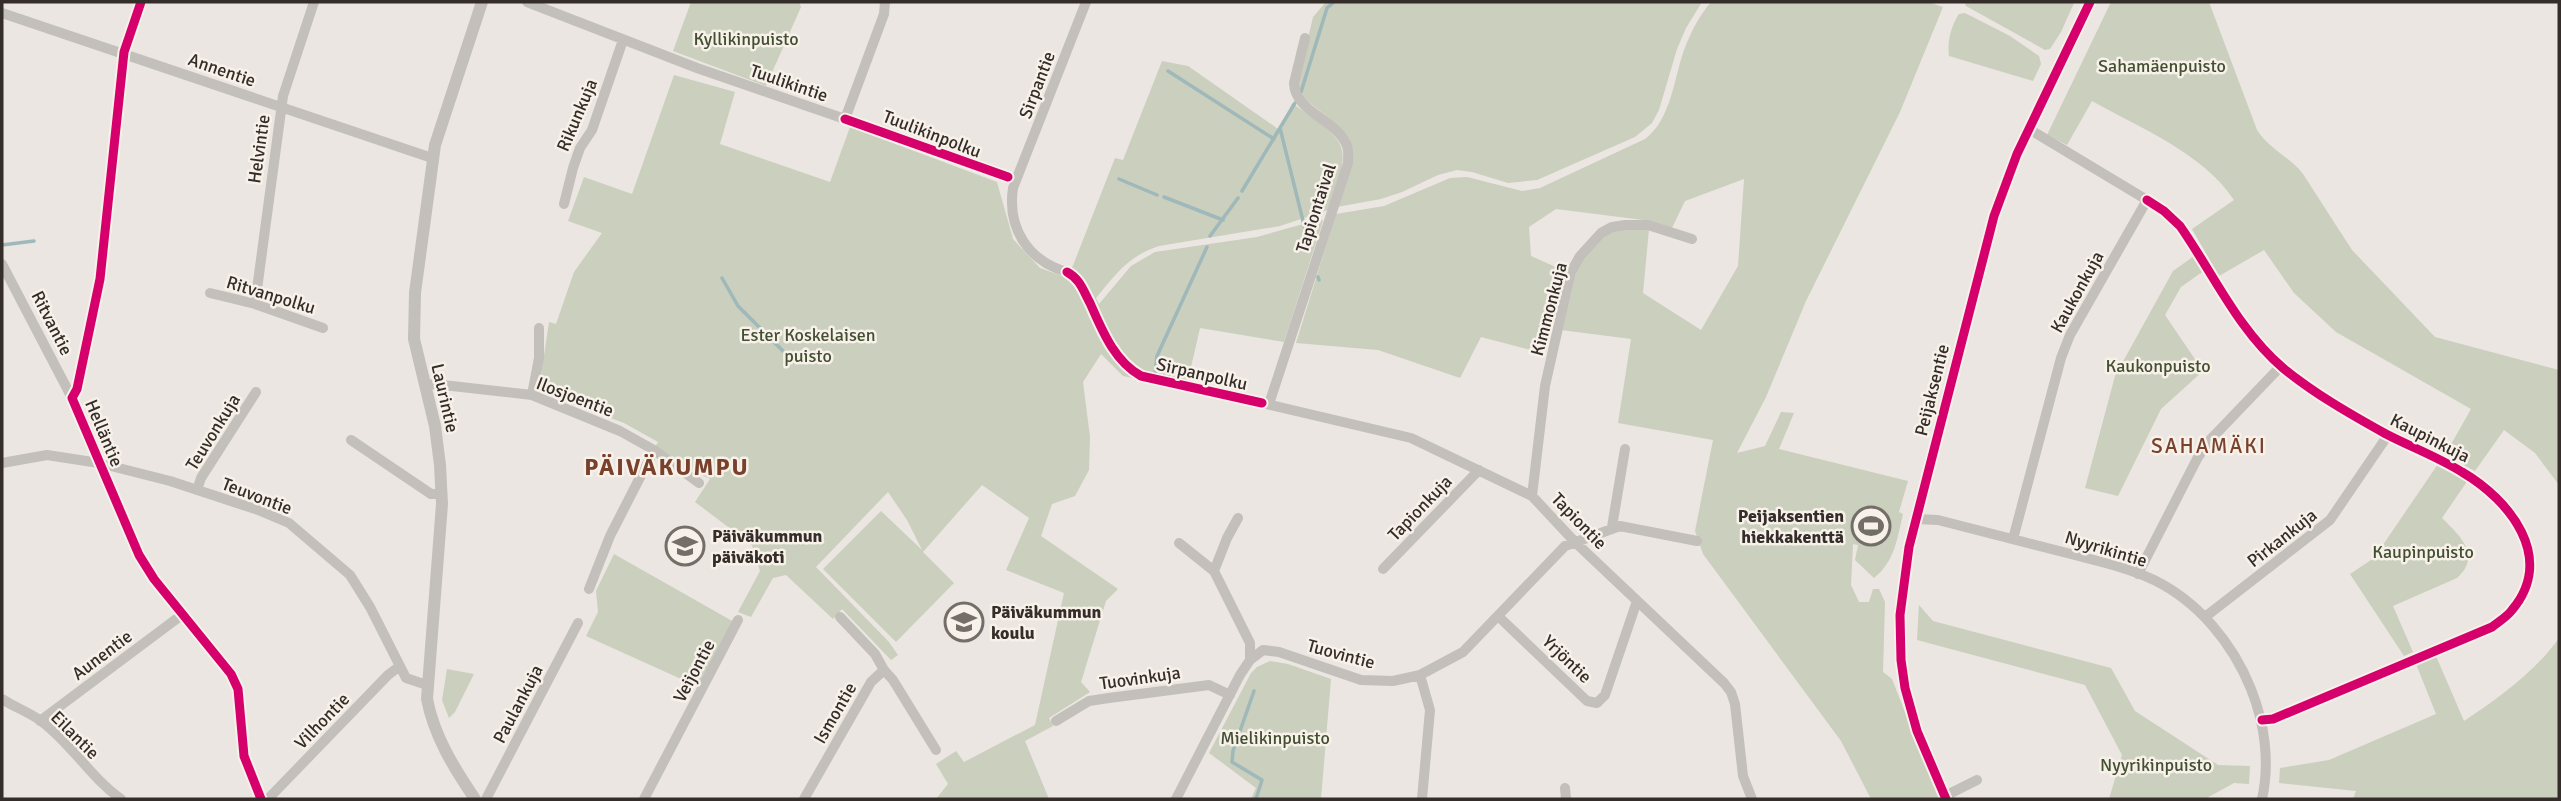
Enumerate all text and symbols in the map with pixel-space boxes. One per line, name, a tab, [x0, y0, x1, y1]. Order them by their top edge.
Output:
park label: Kyllikinpuisto	[693, 28, 799, 50]
street label: Annentie	[185, 48, 259, 92]
street label: Sirpantie	[1014, 48, 1060, 122]
park label: Sahamäenpuisto	[2098, 55, 2226, 77]
street label: Tuulikintie	[747, 59, 831, 107]
street label: Rikunkuja	[552, 75, 602, 155]
street label: Tuulikinpolku	[880, 105, 984, 163]
street label: Helvintie	[243, 113, 275, 185]
street label: Tapiontaival	[1291, 160, 1341, 256]
street label: Kaukonkuja	[2046, 247, 2108, 337]
street label: Kimmonkuja	[1526, 260, 1572, 358]
street label: Ritvanpolku	[224, 271, 318, 319]
street label: Ritvantie	[26, 287, 78, 359]
park label: Ester Koskelaisen puisto	[740, 324, 876, 367]
street label: Peijaksentie	[1910, 342, 1954, 438]
street label: Sirpanpolku	[1154, 353, 1250, 395]
park label: Kaukonpuisto	[2105, 355, 2211, 377]
street label: Laurintie	[426, 361, 464, 435]
street label: Ilosjoentie	[533, 372, 617, 422]
street label: Teuvonkuja	[181, 390, 245, 474]
street label: Helläntie	[80, 396, 128, 470]
street label: Kaupinkuja	[2386, 409, 2474, 467]
district label: SAHAMÄKI	[2151, 433, 2267, 459]
district label: PÄIVÄKUMPU	[584, 452, 750, 482]
street label: Tapionkuja	[1383, 471, 1457, 545]
street label: Teuvontie	[219, 473, 295, 519]
street label: Tapiontie	[1547, 488, 1611, 554]
street label: Pirkankuja	[2243, 504, 2321, 572]
place label: Peijaksentien hiekkakenttä	[1738, 505, 1844, 548]
sports icon: Peijaksentien hiekkakenttä	[1850, 505, 1892, 547]
school or university icon: Päiväkummun päiväkoti	[664, 525, 706, 567]
place label: Päiväkummun päiväkoti	[712, 525, 823, 568]
street label: Nyyrikintie	[2062, 526, 2150, 572]
park label: Kaupinpuisto	[2372, 541, 2474, 563]
school or university icon: Päiväkummun koulu	[943, 601, 985, 643]
place label: Päiväkummun koulu	[991, 601, 1102, 644]
street label: Aunentie	[68, 625, 136, 685]
street label: Yrjöntie	[1538, 630, 1596, 688]
street label: Tuovintie	[1305, 634, 1377, 674]
street label: Veijontie	[668, 636, 720, 706]
street label: Paulankuja	[488, 661, 548, 747]
street label: Tuovinkuja	[1098, 661, 1182, 695]
street label: Ismontie	[809, 678, 861, 748]
street label: Vilhontie	[290, 688, 354, 754]
street label: Eilantie	[46, 706, 104, 764]
park label: Mielikinpuisto	[1220, 727, 1330, 749]
park label: Nyyrikinpuisto	[2100, 754, 2212, 776]

